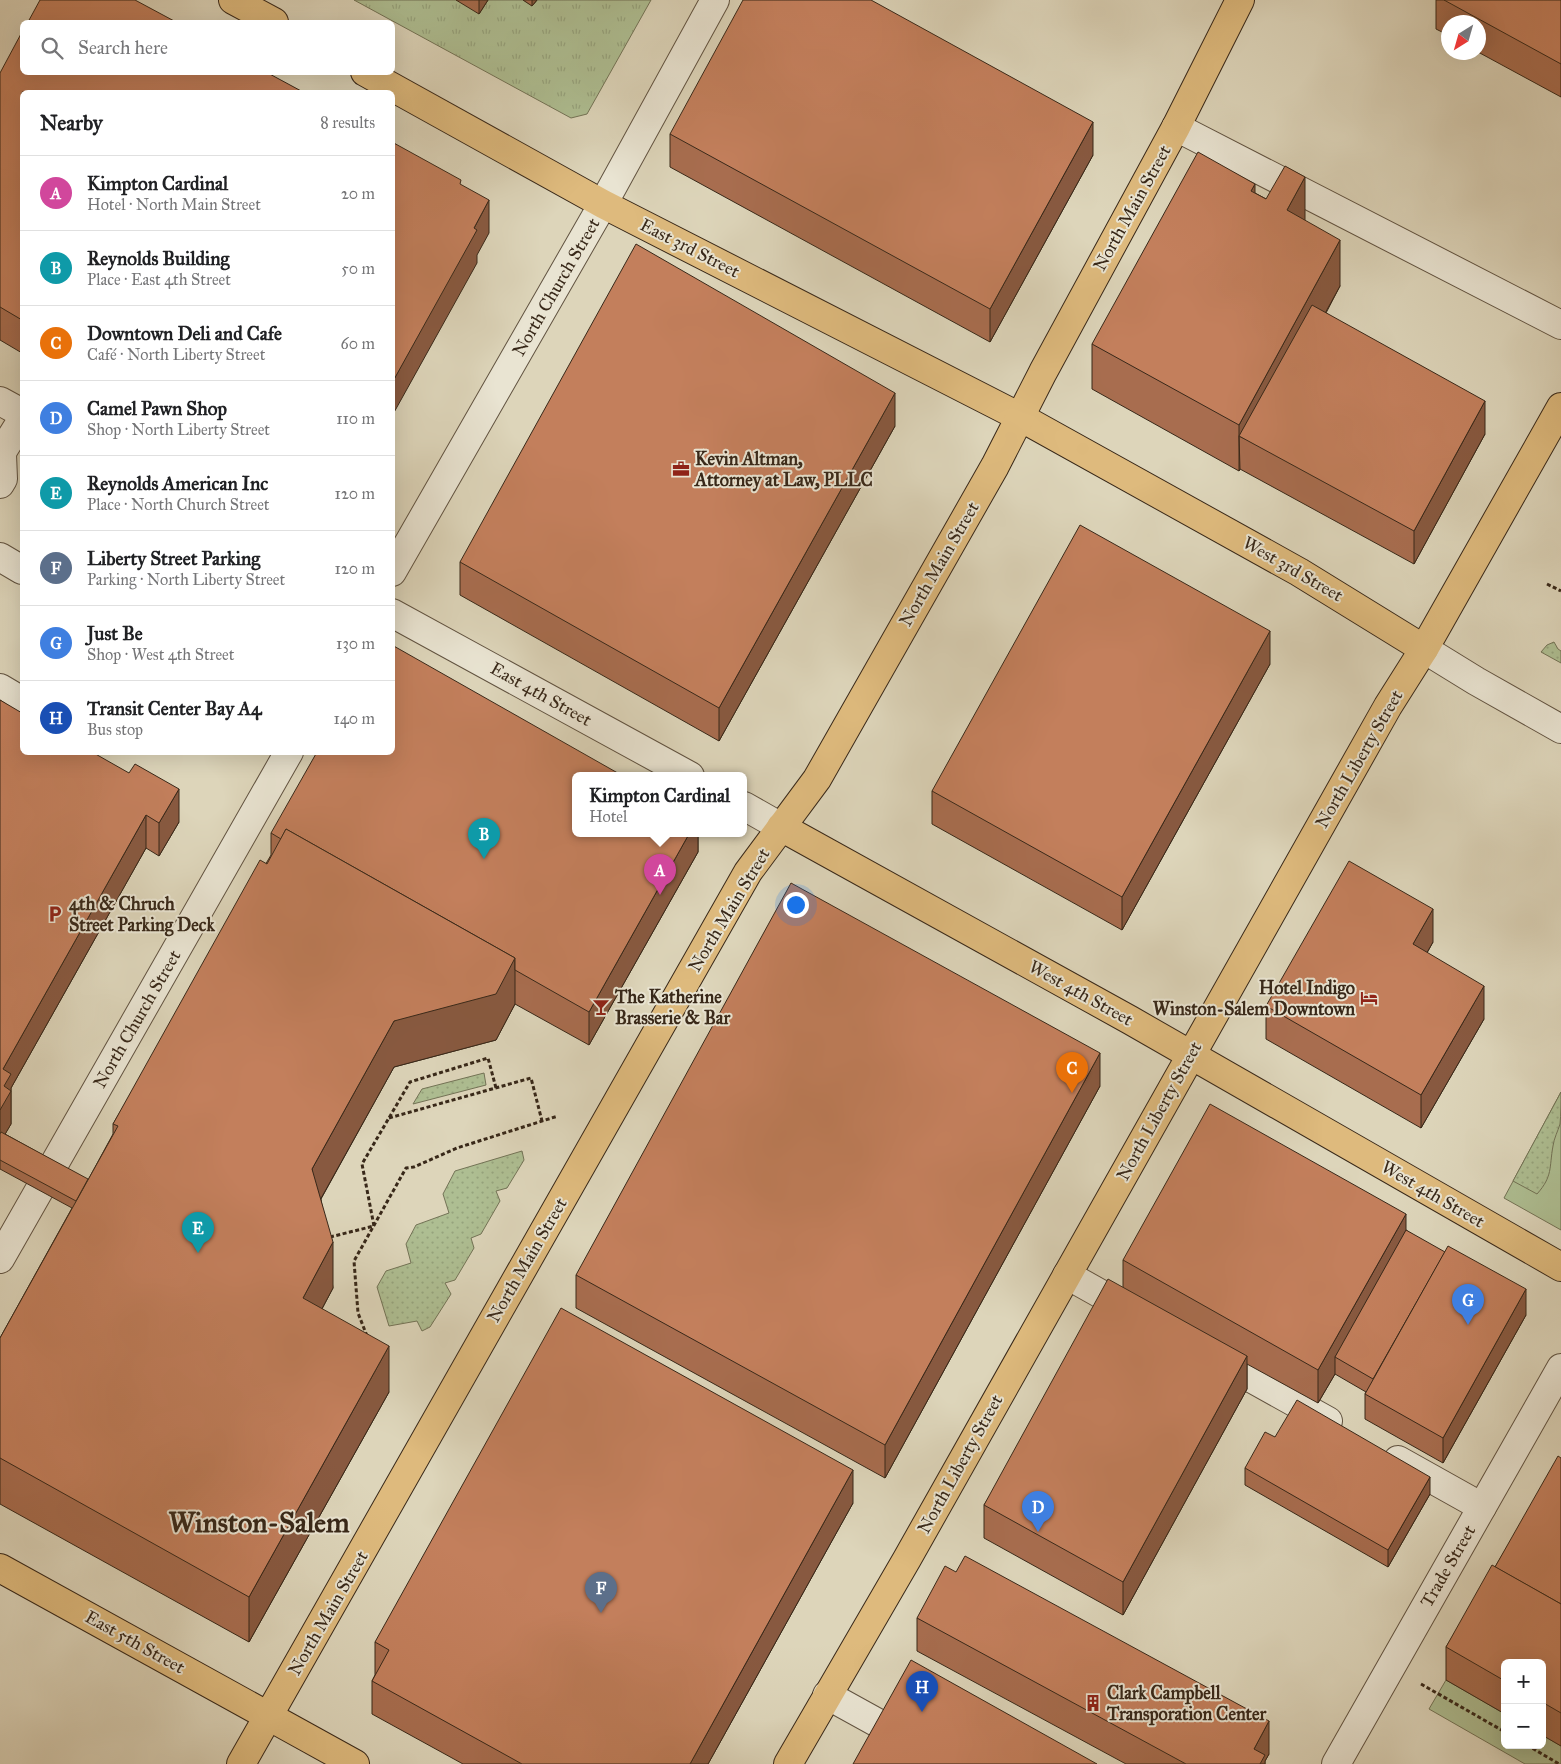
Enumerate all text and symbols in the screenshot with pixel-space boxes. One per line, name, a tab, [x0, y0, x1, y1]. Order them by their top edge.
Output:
north arrow	[1441, 15, 1486, 60]
search box	[20, 20, 395, 75]
icon: search	[38, 34, 66, 62]
text: Search here	[78, 36, 168, 59]
text: Nearby	[40, 110, 103, 136]
text: 8 results	[320, 113, 375, 132]
street label: North Main Street	[1088, 141, 1176, 275]
text: Kimpton Cardinal	[87, 172, 228, 195]
text: A	[51, 184, 61, 203]
text: 20 m	[341, 184, 375, 203]
text: Hotel · North Main Street	[87, 195, 261, 214]
street label: East 3rd Street	[637, 213, 744, 283]
street label: North Church Street	[508, 214, 605, 360]
text: Reynolds Building	[87, 247, 229, 270]
text: B	[51, 259, 61, 278]
text: 50 m	[341, 259, 375, 278]
text: Place · East 4th Street	[87, 270, 231, 289]
text: Downtown Deli and Cafe	[87, 322, 282, 345]
text: C	[51, 334, 61, 353]
text: 60 m	[341, 334, 375, 353]
text: Café · North Liberty Street	[87, 345, 265, 364]
text: Camel Pawn Shop	[87, 397, 227, 420]
text: D	[50, 409, 62, 428]
text: 110 m	[336, 409, 375, 428]
text: Shop · North Liberty Street	[87, 420, 270, 439]
place label: Kevin Altman, Attorney at Law, PLLC	[694, 448, 873, 492]
office icon: Kevin Altman, Attorney at Law, PLLC	[671, 459, 691, 479]
text: Reynolds American Inc	[87, 472, 268, 495]
text: E	[50, 484, 62, 503]
text: 120 m	[335, 484, 375, 503]
text: Place · North Church Street	[87, 495, 269, 514]
street label: North Main Street	[894, 497, 984, 630]
street label: West 3rd Street	[1239, 531, 1348, 607]
text: Liberty Street Parking	[87, 547, 260, 570]
text: F	[51, 559, 61, 578]
text: 120 m	[335, 559, 375, 578]
text: Parking · North Liberty Street	[87, 570, 285, 589]
text: Just Be	[87, 622, 143, 645]
text: G	[50, 634, 62, 653]
text: 130 m	[336, 634, 375, 653]
text: Shop · West 4th Street	[87, 645, 234, 664]
street label: East 4th Street	[487, 657, 596, 731]
street label: North Liberty Street	[1311, 686, 1408, 832]
text: Transit Center Bay A4	[87, 697, 262, 720]
text: H	[49, 709, 63, 728]
text: 140 m	[334, 709, 375, 728]
text: Bus stop	[87, 720, 143, 739]
popup	[572, 772, 747, 837]
text: Kimpton Cardinal	[589, 784, 730, 807]
text: Hotel	[589, 807, 627, 826]
pin: B	[468, 818, 500, 859]
street label: North Main Street	[683, 844, 775, 976]
pin: A	[644, 854, 676, 895]
your location	[783, 892, 809, 918]
place label: 4th & Chruch Street Parking Deck	[69, 893, 215, 937]
parking icon: 4th & Chruch Street Parking Deck	[45, 904, 65, 924]
street label: North Church Street	[89, 946, 186, 1092]
street label: West 4th Street	[1025, 955, 1137, 1031]
place label: Hotel Indigo Winston-Salem Downtown	[1153, 977, 1355, 1020]
place label: The Katherine Brasserie & Bar	[614, 986, 731, 1029]
hotel icon: Hotel Indigo Winston-Salem Downtown	[1359, 988, 1379, 1008]
bar icon: The Katherine Brasserie & Bar	[591, 997, 611, 1017]
street label: North Liberty Street	[1112, 1037, 1207, 1184]
pin: C	[1056, 1052, 1088, 1093]
street label: West 4th Street	[1377, 1156, 1489, 1233]
street label: North Main Street	[482, 1193, 572, 1326]
pin: E	[182, 1212, 214, 1253]
pin: G	[1452, 1284, 1484, 1325]
street label: North Liberty Street	[913, 1390, 1008, 1537]
pin: D	[1022, 1491, 1054, 1532]
district label: Winston-Salem	[168, 1505, 350, 1540]
street label: Trade Street	[1416, 1520, 1481, 1611]
street label: North Main Street	[283, 1546, 373, 1679]
pin: F	[585, 1572, 617, 1613]
street label: East 5th Street	[81, 1606, 189, 1679]
map controls	[1501, 1659, 1546, 1749]
button: +	[1501, 1659, 1546, 1704]
pin: H	[906, 1671, 938, 1712]
place label: Clark Campbell Transporation Center	[1106, 1682, 1267, 1726]
building icon: Clark Campbell Transporation Center	[1083, 1693, 1103, 1713]
button: −	[1501, 1704, 1546, 1749]

